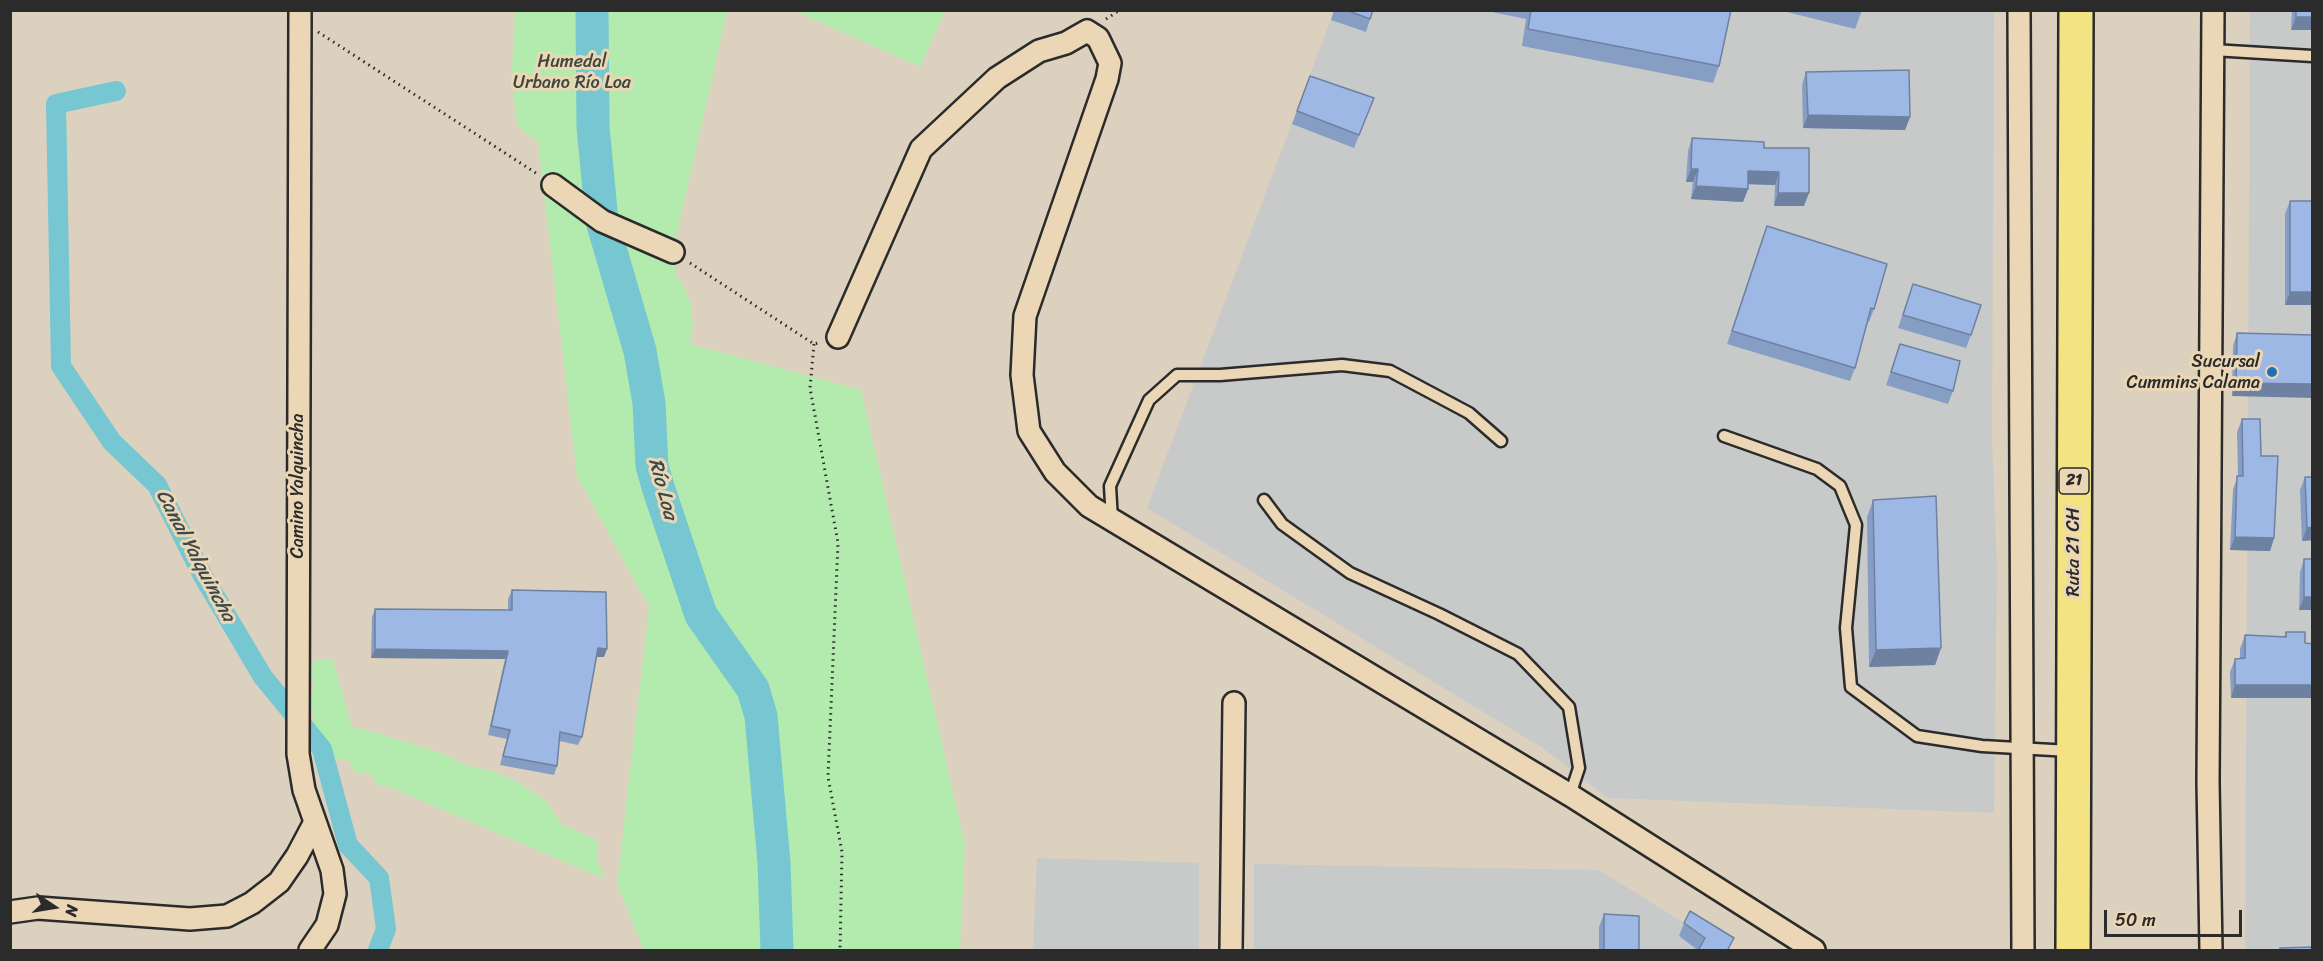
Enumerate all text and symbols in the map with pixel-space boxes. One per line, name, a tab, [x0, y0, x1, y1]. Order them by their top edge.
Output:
park label: Humedal Urbano Río Loa	[513, 51, 631, 94]
place label: Sucursal Cummins Calama	[2126, 351, 2260, 394]
marker: Sucursal Cummins Calama	[2265, 365, 2279, 379]
street label: Camino Yalquincha	[287, 413, 309, 559]
water label: Río Loa	[642, 456, 682, 522]
road number: 21	[2059, 468, 2089, 494]
water label: Canal Yalquincha	[150, 486, 240, 626]
street label: Ruta 21 CH	[2063, 508, 2085, 596]
north arrow	[24, 877, 84, 937]
scale bar	[2107, 898, 2245, 936]
text: N	[57, 902, 87, 919]
text: 50 m	[2115, 904, 2156, 936]

